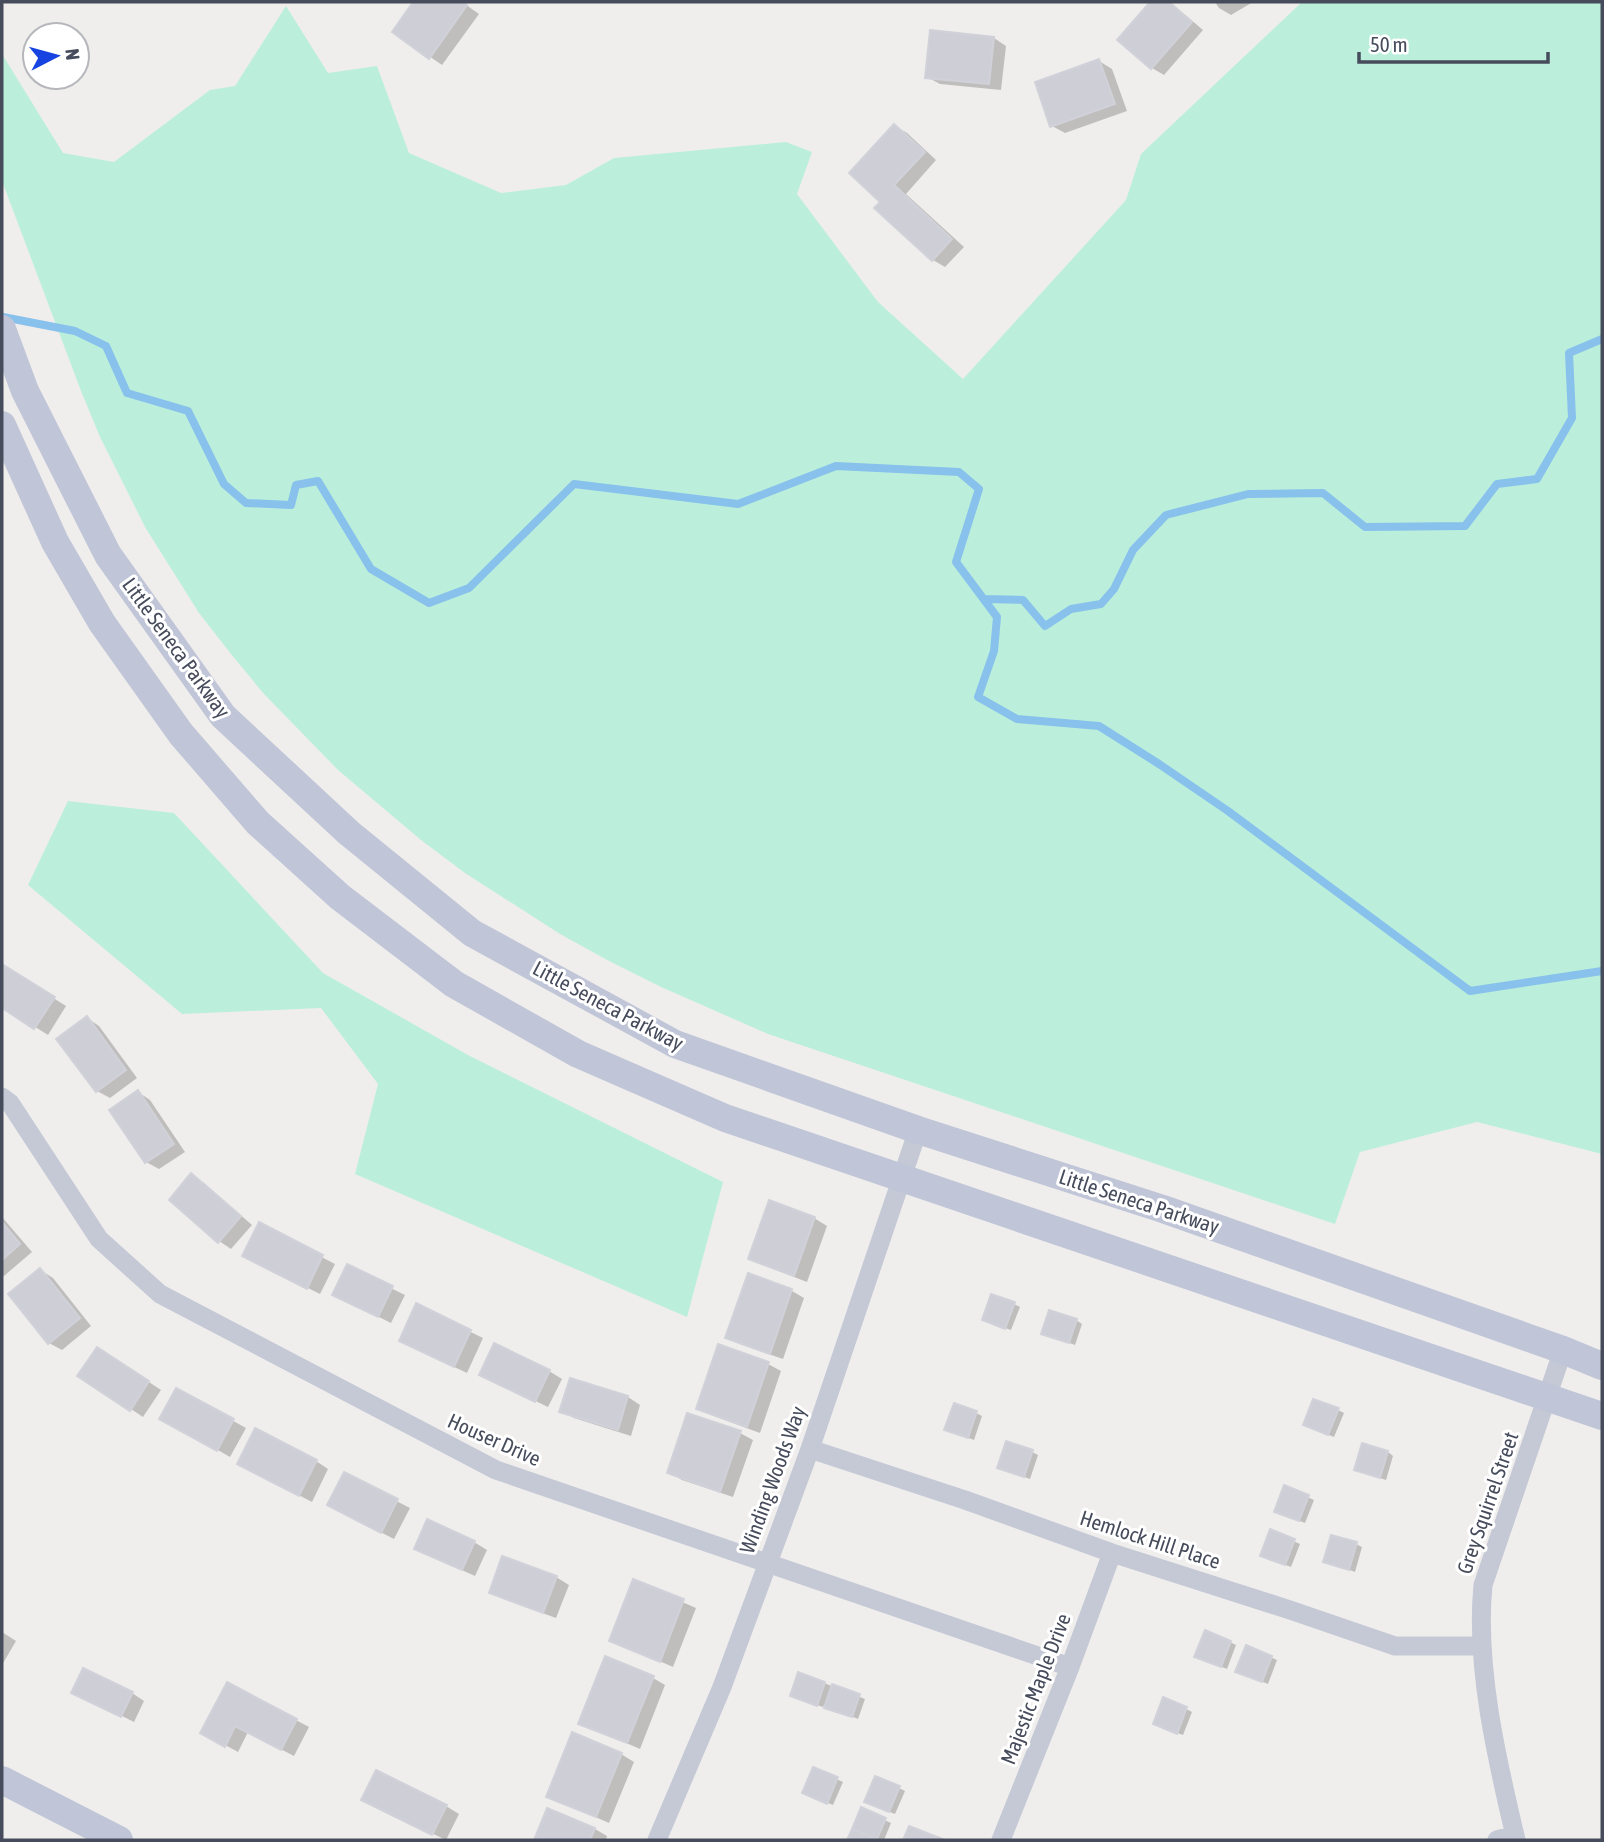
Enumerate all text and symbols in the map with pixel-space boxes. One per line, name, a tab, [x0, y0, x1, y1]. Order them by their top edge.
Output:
north arrow	[21, 21, 91, 91]
scale bar	[1359, 21, 1548, 65]
text: 50 m	[1370, 32, 1408, 56]
text: N	[61, 47, 84, 61]
street label: Little Seneca Parkway	[118, 573, 236, 722]
street label: Little Seneca Parkway	[529, 955, 688, 1055]
street label: Little Seneca Parkway	[1056, 1164, 1223, 1238]
street label: Winding Woods Way	[734, 1403, 810, 1556]
street label: Houser Drive	[444, 1408, 545, 1470]
street label: Grey Squirrel Street	[1452, 1429, 1523, 1577]
street label: Hemlock Hill Place	[1077, 1505, 1223, 1573]
street label: Majestic Maple Drive	[995, 1610, 1075, 1767]

